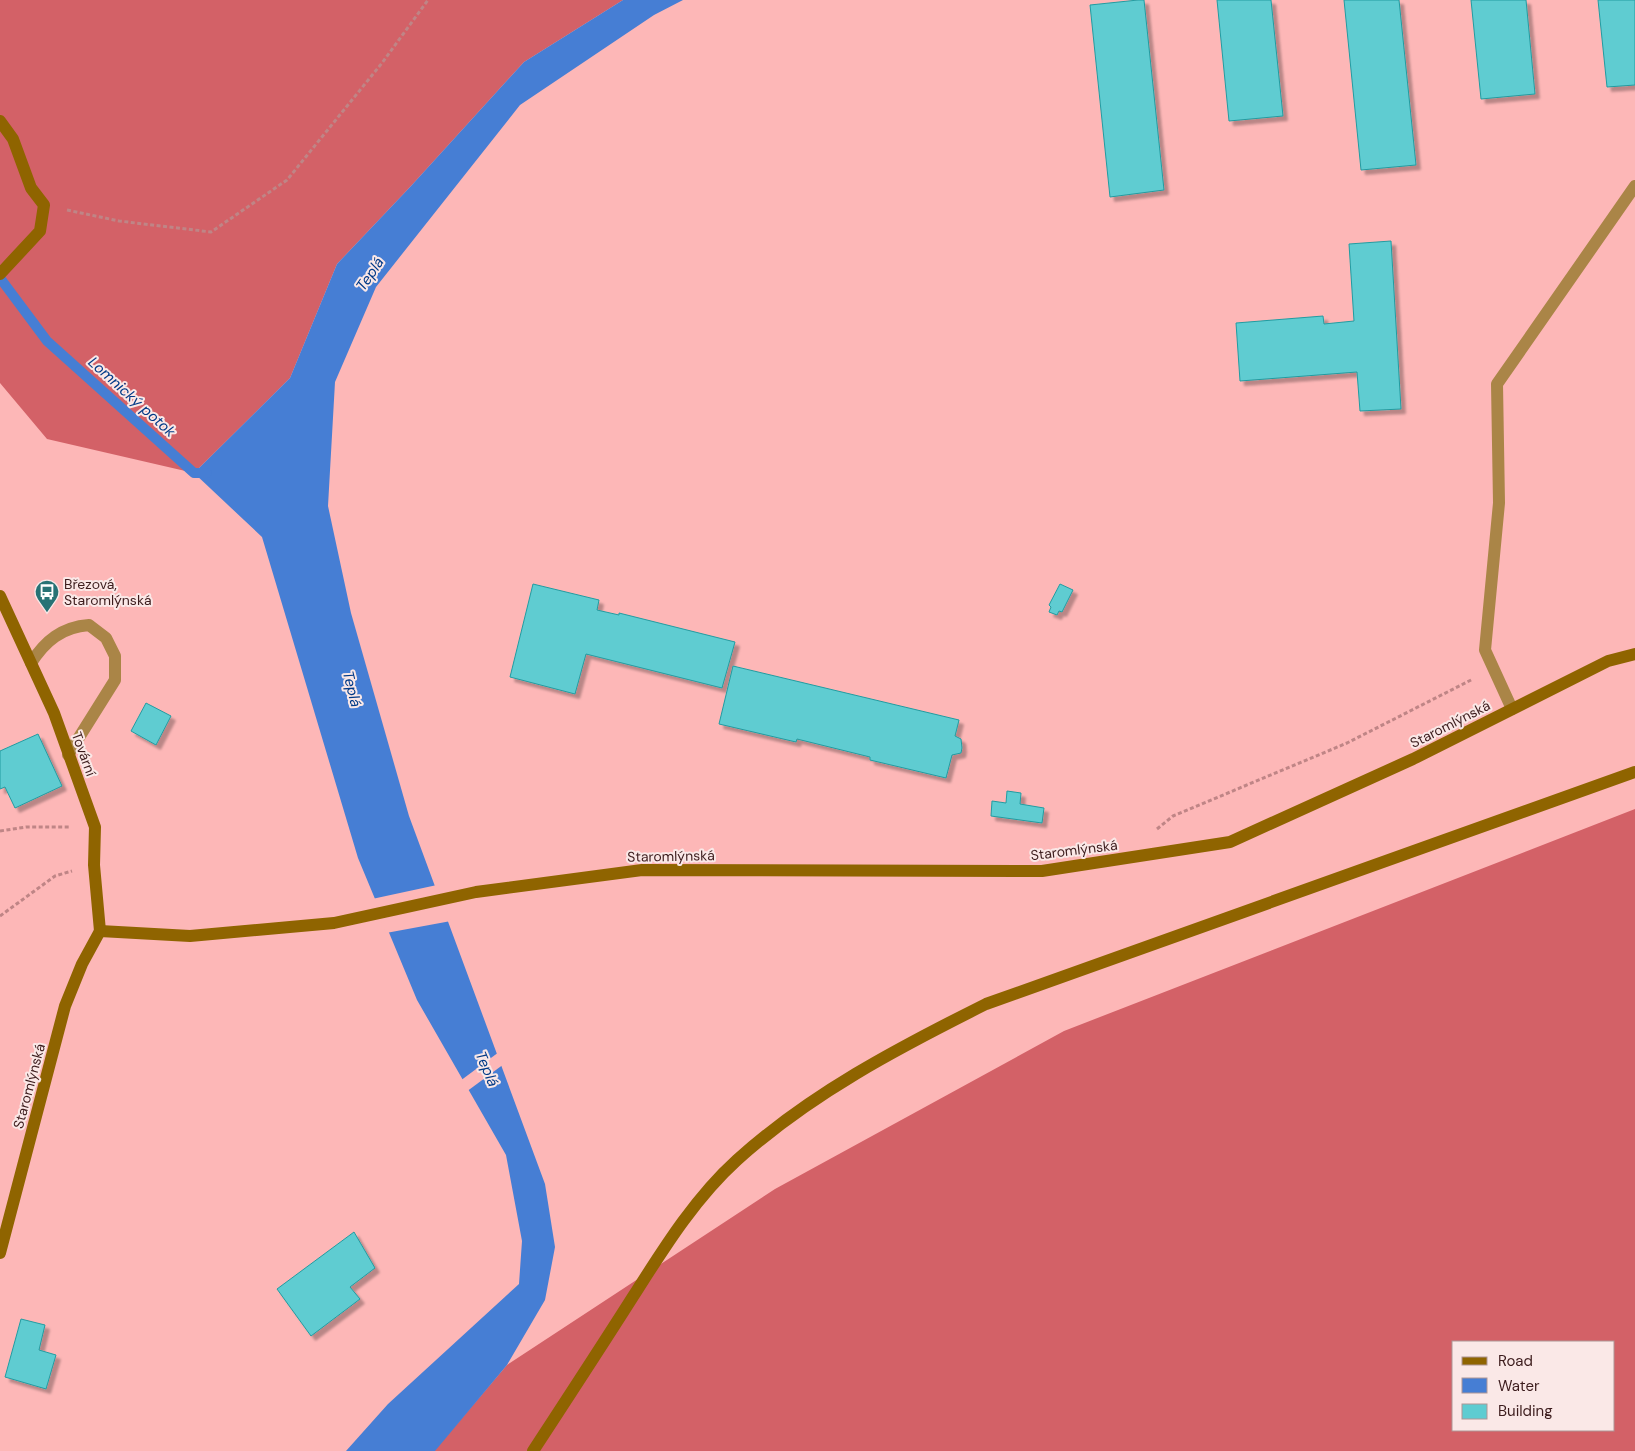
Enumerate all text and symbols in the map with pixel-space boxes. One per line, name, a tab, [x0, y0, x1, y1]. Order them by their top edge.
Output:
water label: Teplá	[351, 253, 389, 295]
water label: Lomnický potok	[84, 352, 180, 442]
place label: Březová, Staromlýnská	[64, 575, 152, 609]
bus stop icon: Březová, Staromlýnská	[34, 579, 60, 613]
water label: Teplá	[338, 669, 366, 709]
street label: Staromlýnská	[1407, 696, 1493, 752]
street label: Tovární	[68, 730, 101, 779]
street label: Staromlýnská	[1029, 836, 1119, 864]
street label: Staromlýnská	[627, 846, 715, 866]
street label: Staromlýnská	[9, 1041, 49, 1131]
water label: Teplá	[471, 1048, 503, 1090]
legend	[1452, 1341, 1615, 1431]
text: Road	[1498, 1351, 1533, 1371]
text: Water	[1498, 1376, 1540, 1396]
text: Building	[1498, 1401, 1553, 1421]

